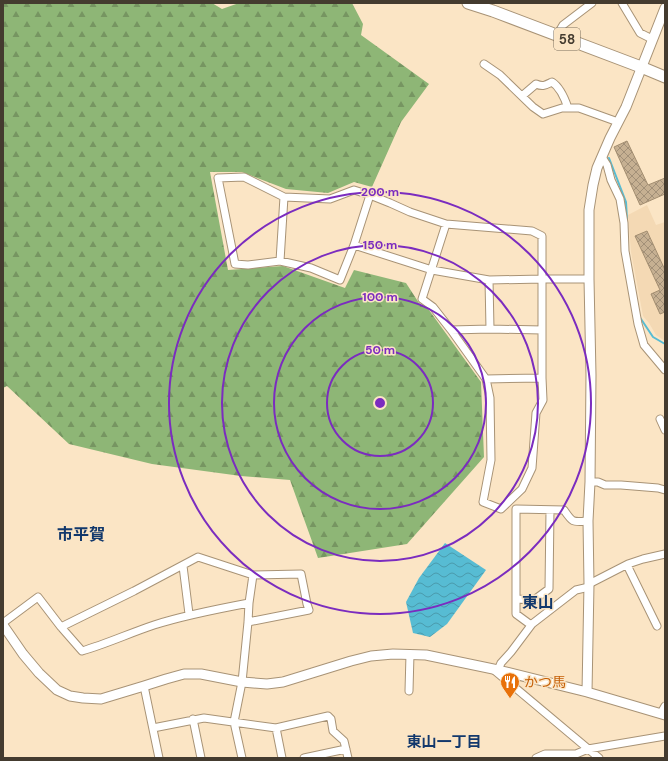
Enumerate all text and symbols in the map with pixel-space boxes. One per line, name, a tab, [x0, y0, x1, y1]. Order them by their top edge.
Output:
road number: 58	[554, 28, 580, 50]
text: 200 m	[361, 184, 399, 200]
text: 150 m	[363, 237, 397, 253]
text: 100 m	[362, 289, 398, 305]
text: 50 m	[365, 342, 395, 358]
centre of rings	[373, 396, 387, 410]
district label: 市平賀	[57, 524, 105, 545]
district label: 東山	[522, 592, 554, 613]
restaurant icon: かつ馬	[499, 671, 521, 699]
place label: かつ馬	[524, 673, 566, 691]
district label: 東山一丁目	[406, 732, 482, 752]

